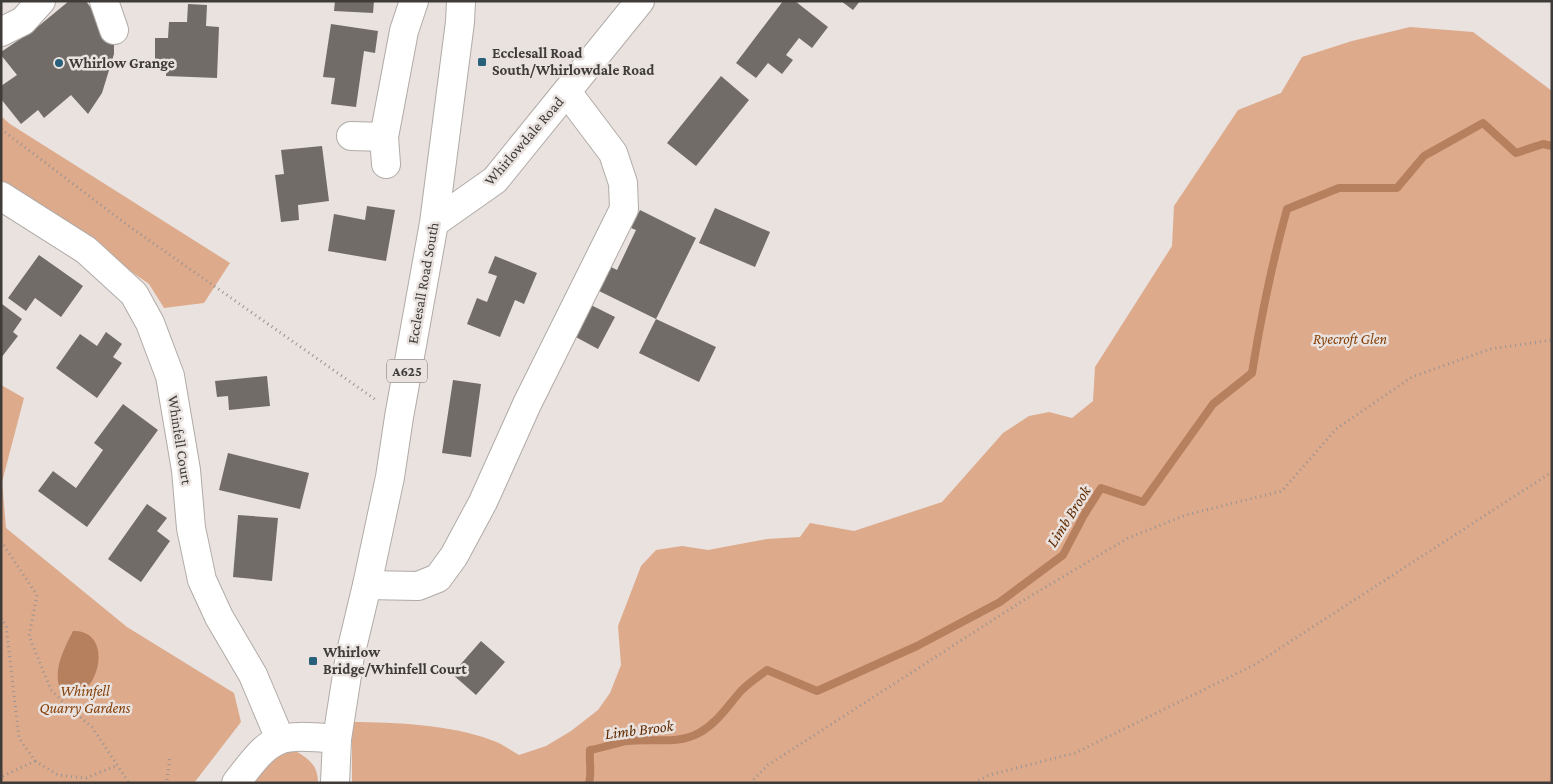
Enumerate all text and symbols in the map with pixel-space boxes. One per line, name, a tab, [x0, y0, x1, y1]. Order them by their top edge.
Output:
place label: Ecclesall Road South/Whirlowdale Road	[492, 45, 655, 78]
place label: Whirlow Grange	[68, 55, 175, 71]
marker: Ecclesall Road South/Whirlowdale Road	[476, 56, 488, 68]
marker: Whirlow Grange	[53, 57, 65, 69]
street label: Whirlowdale Road	[481, 93, 567, 188]
street label: Ecclesall Road South	[404, 221, 442, 345]
park label: Ryecroft Glen	[1313, 331, 1387, 348]
road number: A625	[387, 360, 427, 382]
street label: Whinfell Court	[165, 394, 195, 487]
water label: Limb Brook	[1043, 482, 1094, 550]
place label: Whirlow Bridge/Whinfell Court	[322, 644, 467, 677]
marker: Whirlow Bridge/Whinfell Court	[307, 655, 319, 667]
park label: Whinfell Quarry Gardens	[40, 683, 131, 717]
water label: Limb Brook	[604, 717, 675, 742]

